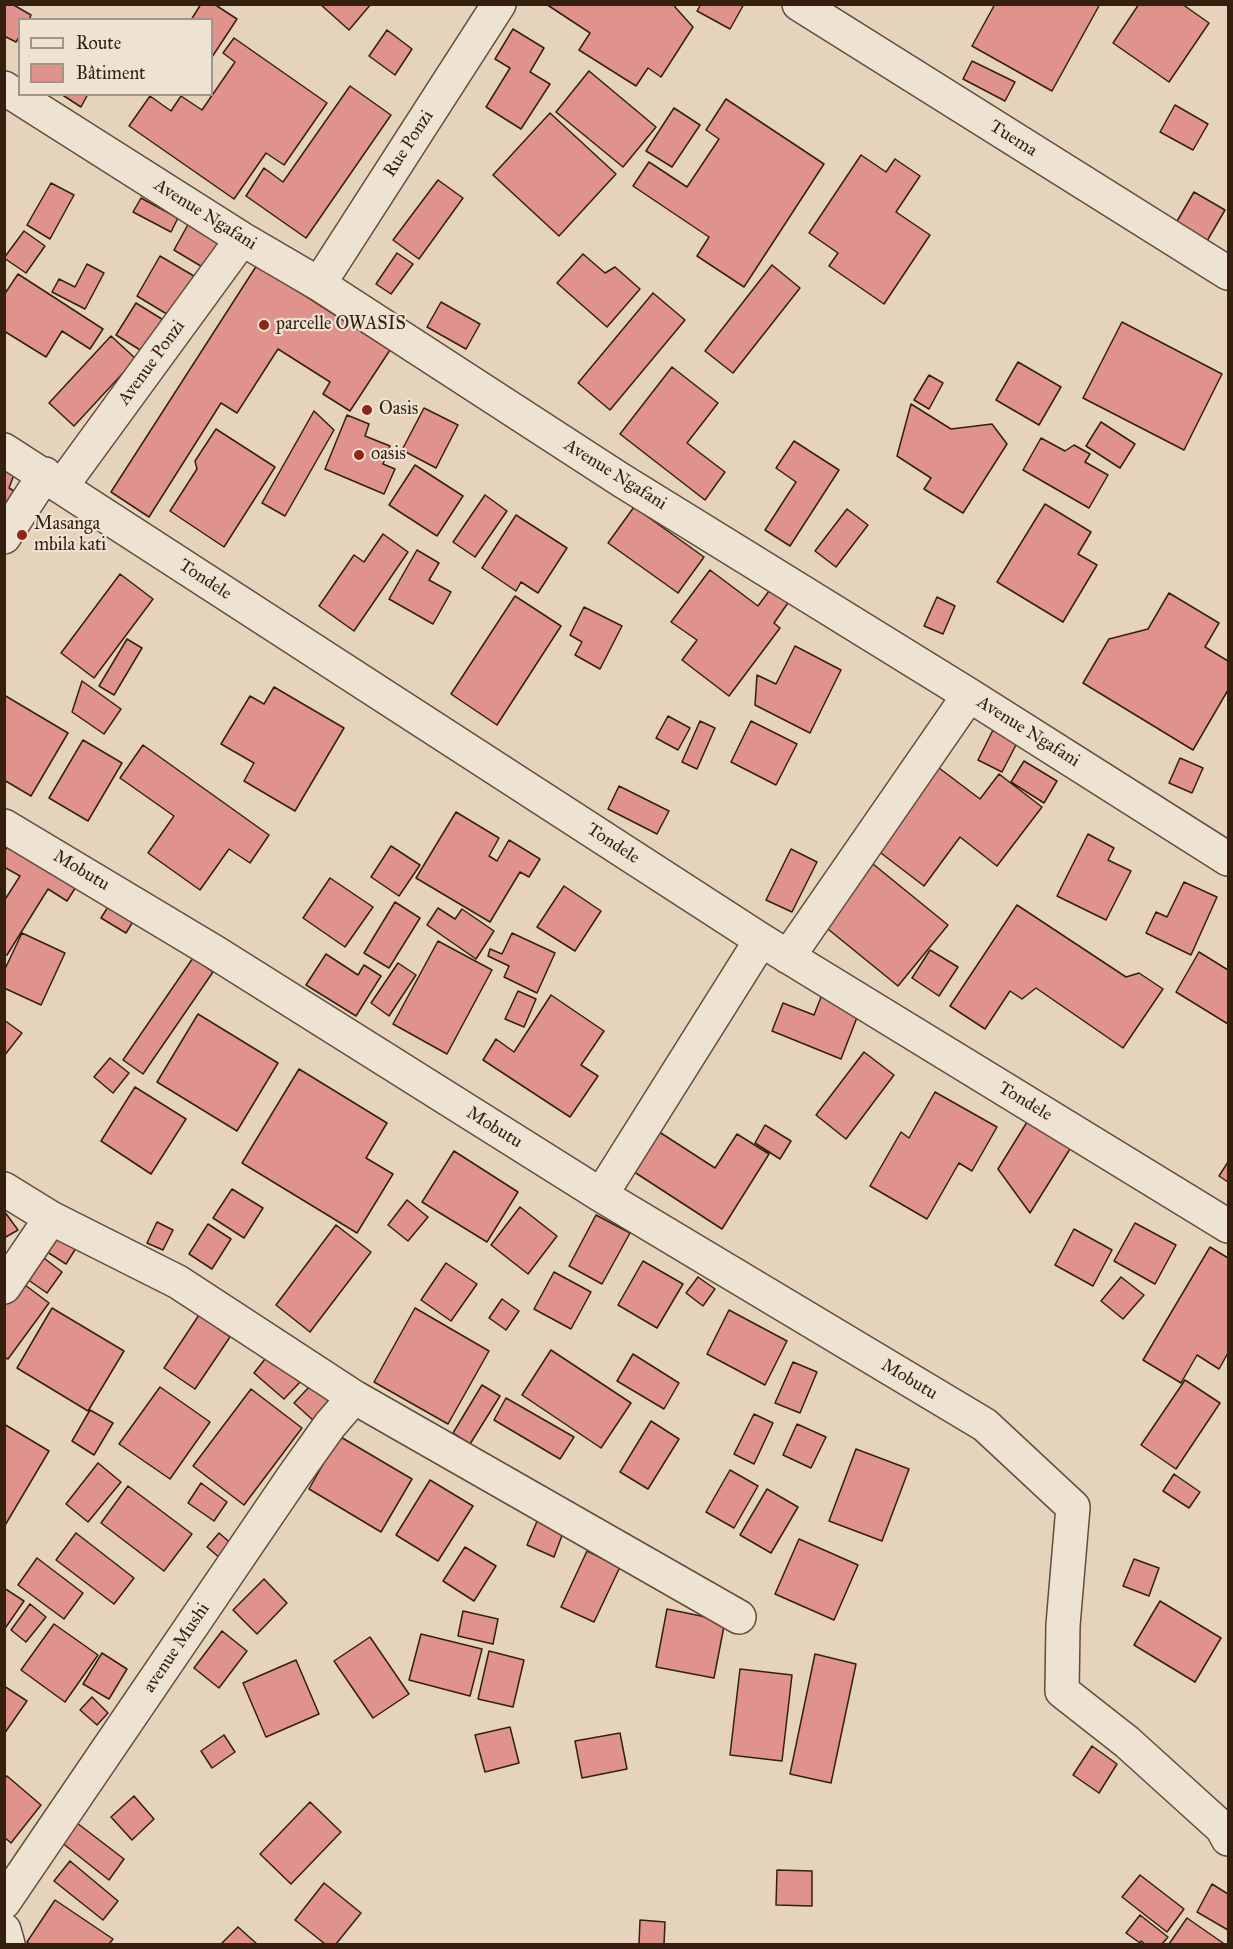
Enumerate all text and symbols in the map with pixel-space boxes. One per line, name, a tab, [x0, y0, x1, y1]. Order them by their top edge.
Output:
legend	[18, 18, 213, 96]
text: Route	[76, 32, 121, 54]
text: Bâtiment	[76, 62, 145, 84]
street label: Rue Ponzi	[379, 106, 439, 182]
street label: Tuema	[985, 116, 1041, 162]
street label: Avenue Ngafani	[150, 175, 260, 255]
place label: parcelle OWASIS	[276, 314, 406, 336]
street label: Avenue Ponzi	[114, 316, 190, 410]
marker: parcelle OWASIS	[257, 318, 271, 332]
place label: Oasis	[379, 399, 418, 421]
marker: Oasis	[360, 403, 374, 417]
street label: Avenue Ngafani	[560, 435, 670, 515]
place label: oasis	[371, 444, 406, 466]
marker: oasis	[352, 448, 366, 462]
place label: Masanga mbila kati	[34, 514, 106, 556]
marker: Masanga mbila kati	[15, 528, 29, 542]
street label: Tondele	[175, 555, 235, 605]
street label: Avenue Ngafani	[973, 692, 1083, 772]
street label: Tondele	[583, 819, 643, 869]
street label: Mobutu	[49, 846, 113, 896]
street label: Tondele	[994, 1078, 1056, 1126]
street label: Mobutu	[462, 1102, 526, 1154]
street label: Mobutu	[877, 1355, 941, 1405]
street label: avenue Mushi	[139, 1599, 215, 1697]

